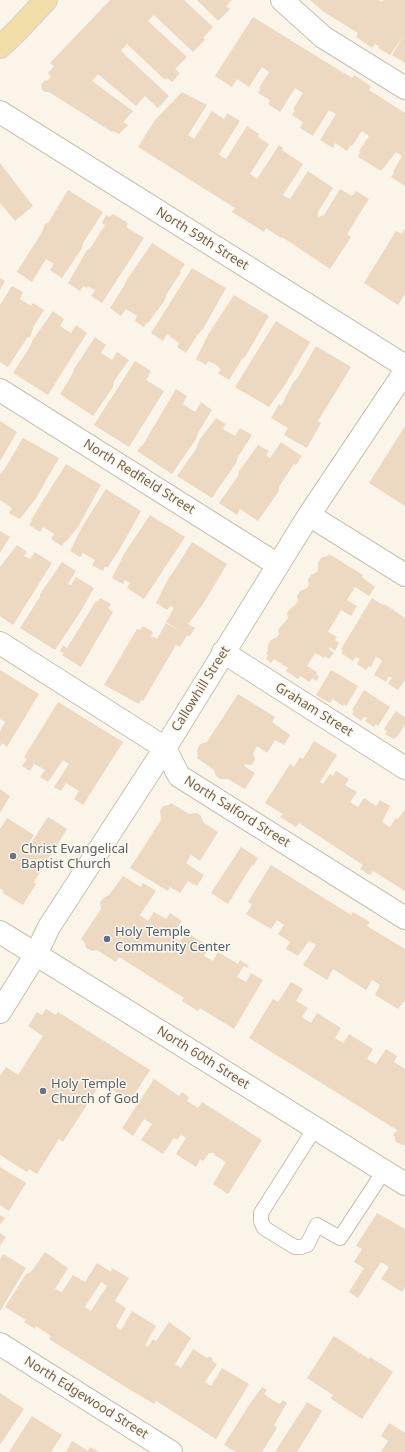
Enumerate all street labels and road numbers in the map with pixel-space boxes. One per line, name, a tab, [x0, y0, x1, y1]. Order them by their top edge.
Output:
street label: North 59th Street	[153, 204, 251, 274]
street label: North Redfield Street	[80, 436, 198, 518]
street label: Callowhill Street	[168, 643, 234, 735]
street label: Graham Street	[272, 680, 356, 740]
street label: North Salford Street	[181, 773, 293, 851]
street label: North 60th Street	[154, 1023, 252, 1093]
street label: North Edgewood Street	[21, 1353, 151, 1443]

